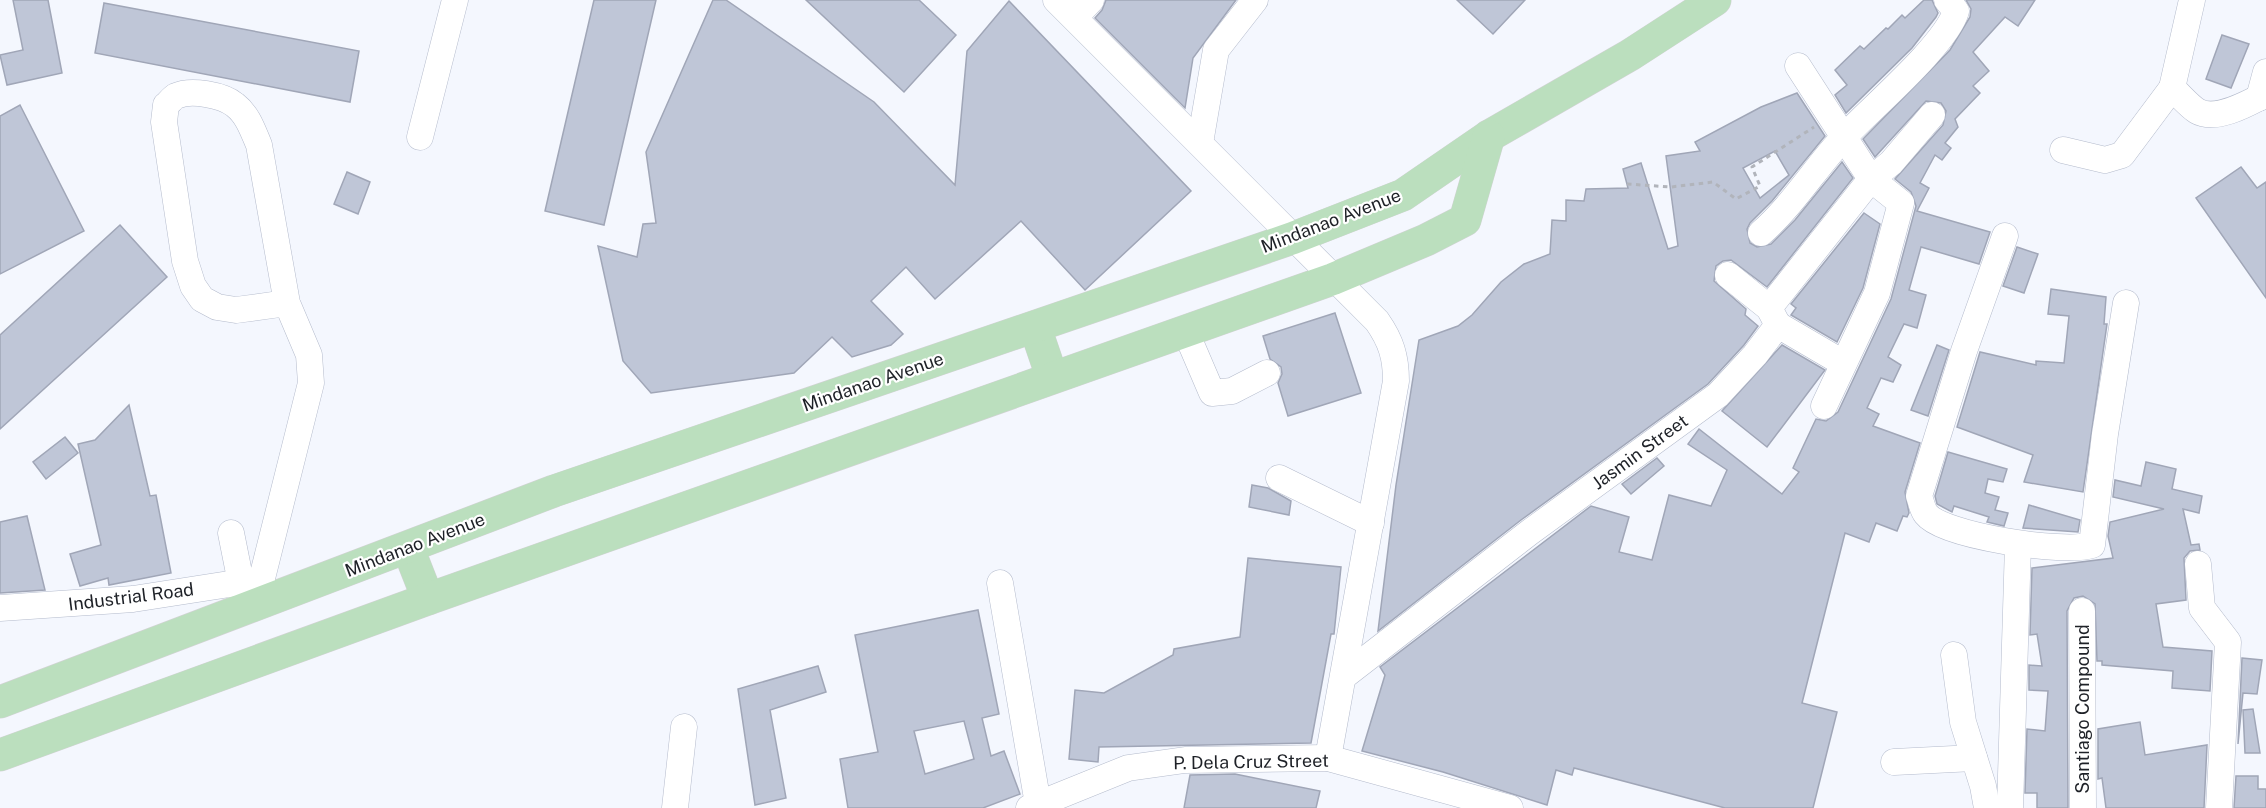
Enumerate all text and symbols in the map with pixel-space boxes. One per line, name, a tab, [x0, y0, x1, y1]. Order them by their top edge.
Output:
street label: Mindanao Avenue	[1258, 184, 1404, 257]
street label: Mindanao Avenue	[799, 347, 946, 416]
street label: Jasmin Street	[1588, 410, 1692, 493]
street label: Mindanao Avenue	[342, 508, 488, 581]
street label: Industrial Road	[67, 578, 195, 615]
street label: Santiago Compound	[2072, 624, 2093, 794]
street label: P. Dela Cruz Street	[1173, 750, 1329, 773]

